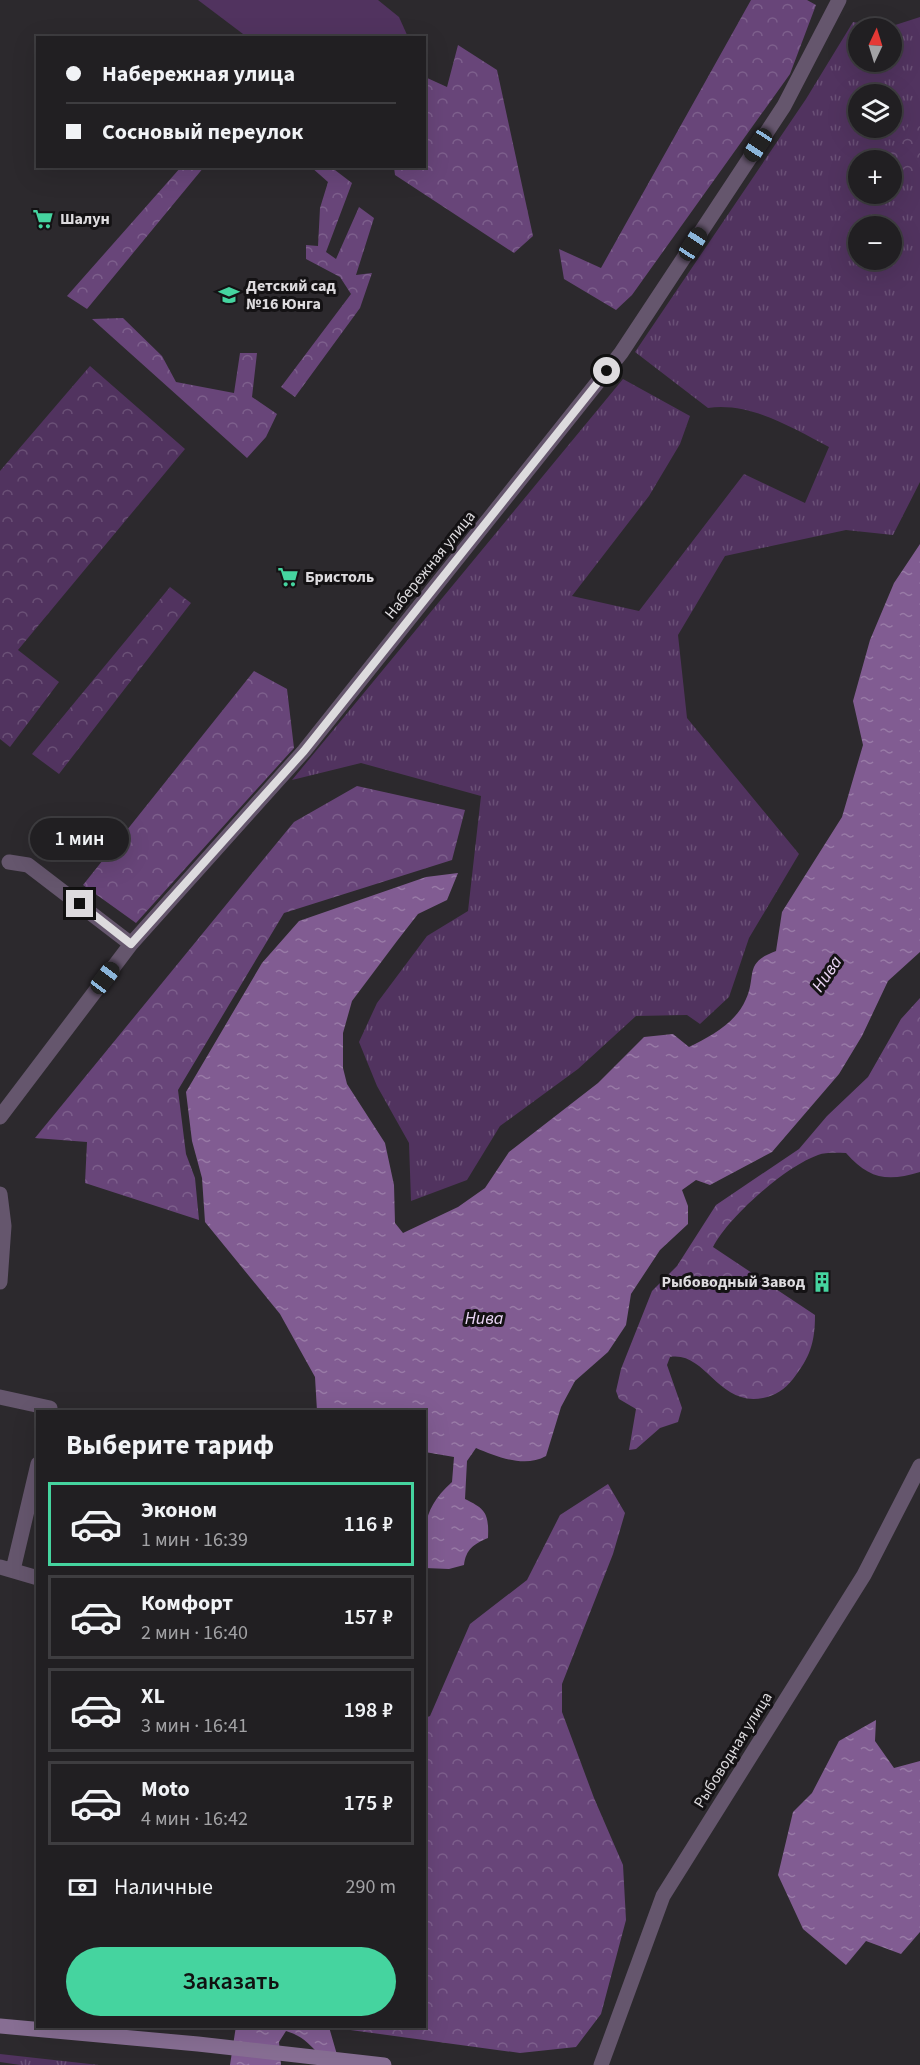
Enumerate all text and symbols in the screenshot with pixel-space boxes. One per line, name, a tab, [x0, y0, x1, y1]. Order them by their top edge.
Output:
north arrow	[848, 18, 902, 72]
map controls	[848, 18, 902, 270]
text: Набережная улица	[102, 58, 295, 90]
button: layers	[848, 84, 902, 138]
text: Сосновый переулок	[102, 116, 303, 148]
car	[741, 125, 775, 165]
button: +	[848, 150, 902, 204]
supermarket icon: Шалун	[31, 207, 55, 231]
place label: Шалун	[60, 208, 110, 230]
button: −	[848, 216, 902, 270]
car	[676, 224, 710, 264]
place label: Детский сад №16 Юнга	[246, 275, 337, 315]
school or university icon: Детский сад №16 Юнга	[217, 283, 241, 307]
route start	[593, 357, 620, 384]
street label: Набережная улица	[379, 506, 481, 624]
supermarket icon: Бристоль	[276, 565, 300, 589]
place label: Бристоль	[305, 566, 374, 588]
callout: 1 мин	[31, 817, 130, 859]
text: 1 мин	[54, 825, 105, 853]
route end	[66, 890, 93, 917]
water label: Нива	[806, 951, 848, 997]
car	[87, 958, 123, 998]
building icon: Рыбоводный Завод	[810, 1270, 834, 1294]
place label: Рыбоводный Завод	[661, 1271, 806, 1293]
water label: Нива	[465, 1306, 504, 1331]
text: Выберите тариф	[66, 1426, 274, 1465]
text: Эконом	[141, 1494, 217, 1526]
icon: car	[69, 1497, 123, 1551]
text: 116 ₽	[343, 1508, 393, 1540]
text: 1 мин · 16:39	[141, 1526, 248, 1554]
text: Комфорт	[141, 1587, 233, 1619]
icon: car	[69, 1590, 123, 1644]
text: 157 ₽	[343, 1601, 393, 1633]
text: 2 мин · 16:40	[141, 1619, 248, 1647]
text: XL	[141, 1680, 165, 1712]
icon: car	[69, 1683, 123, 1737]
street label: Рыбоводная улица	[688, 1688, 778, 1812]
text: 198 ₽	[343, 1694, 393, 1726]
text: 3 мин · 16:41	[141, 1712, 248, 1740]
text: Moto	[141, 1773, 190, 1805]
icon: car	[69, 1776, 123, 1830]
text: 175 ₽	[343, 1787, 393, 1819]
text: 4 мин · 16:42	[141, 1805, 248, 1833]
icon: cash	[66, 1871, 99, 1904]
text: Наличные	[114, 1871, 213, 1903]
text: 290 m	[346, 1873, 396, 1901]
button: Заказать	[66, 1947, 396, 2016]

